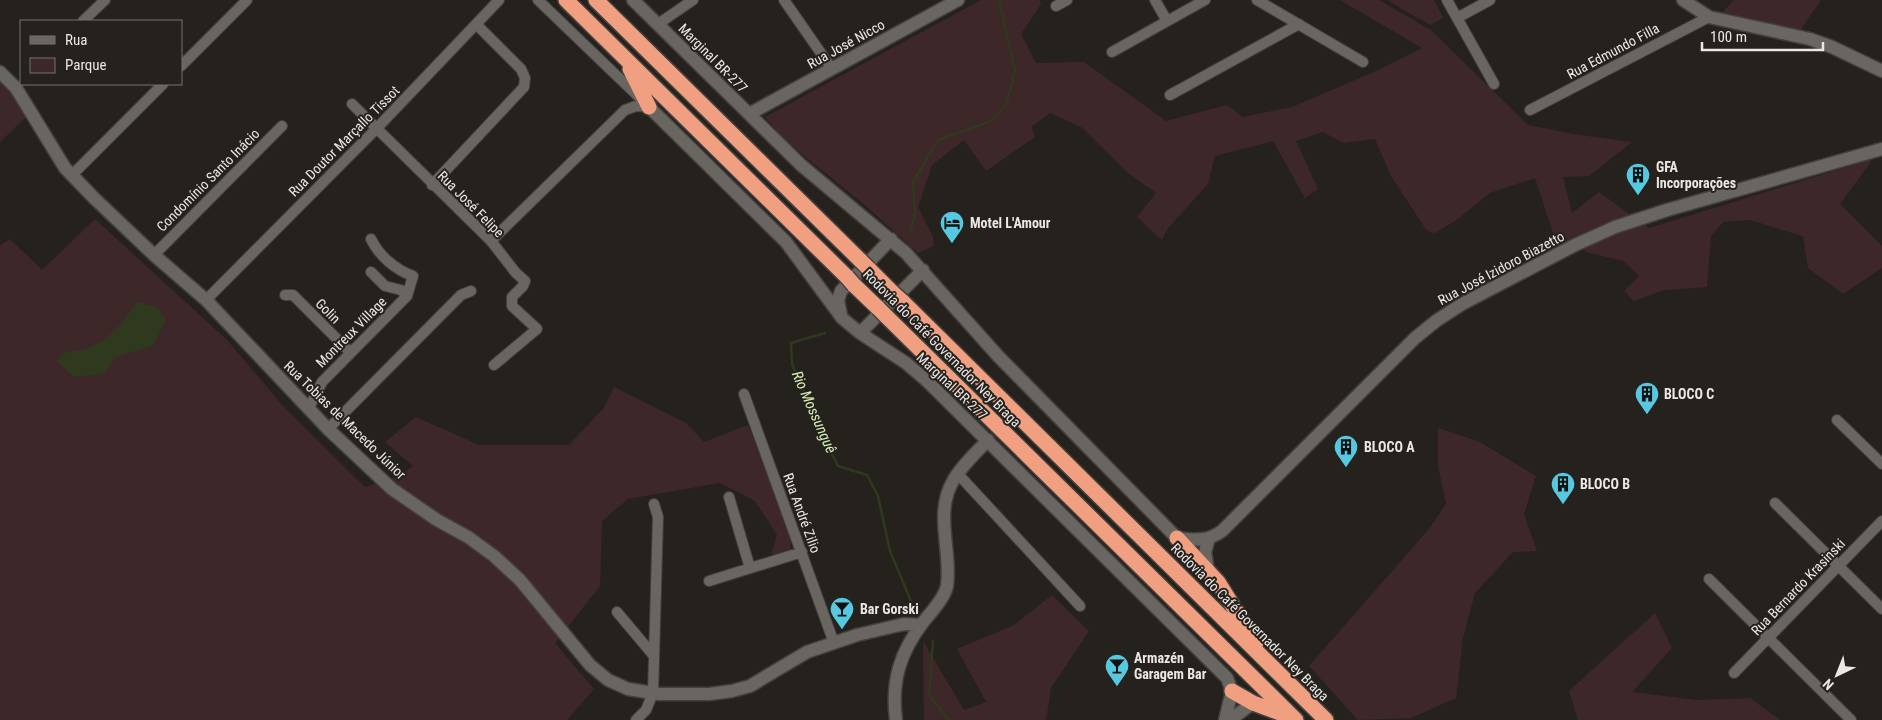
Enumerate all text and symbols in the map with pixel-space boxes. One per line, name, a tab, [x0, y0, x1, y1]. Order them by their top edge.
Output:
street label: Rua José Nicco	[805, 16, 887, 72]
legend	[20, 20, 182, 85]
street label: Marginal BR-277	[675, 20, 751, 96]
street label: Rua Edmundo Filla	[1564, 20, 1662, 82]
scale bar	[1702, 20, 1823, 52]
text: 100 m	[1710, 28, 1747, 46]
text: Rua	[65, 31, 87, 49]
text: Parque	[65, 56, 107, 74]
street label: Rua Doutor Marçallo Tissot	[285, 82, 403, 200]
street label: Condomínio Santo Inácio	[153, 125, 263, 235]
place label: GFA Incorporações	[1656, 159, 1736, 191]
building icon: GFA Incorporações	[1625, 162, 1651, 196]
street label: Rua José Felipe	[435, 168, 508, 241]
hotel icon: Motel L'Amour	[939, 210, 965, 244]
place label: Motel L'Amour	[970, 215, 1051, 231]
street label: Rua José Izidoro Biazetto	[1435, 228, 1567, 308]
street label: Rodovia do Café Governador Ney Braga	[860, 266, 1024, 430]
street label: Montreux Village	[312, 293, 390, 371]
street label: Golin	[312, 295, 344, 327]
street label: Marginal BR-277	[913, 349, 991, 423]
street label: Rua Tobias de Macedo Júnior	[281, 358, 409, 482]
water label: Rio Mossunguê	[788, 368, 840, 456]
building icon: BLOCO C	[1634, 381, 1660, 415]
place label: BLOCO C	[1664, 386, 1714, 402]
building icon: BLOCO A	[1333, 434, 1359, 468]
place label: BLOCO A	[1364, 439, 1415, 455]
street label: Rua André Zilio	[780, 471, 824, 555]
building icon: BLOCO B	[1550, 471, 1576, 505]
place label: BLOCO B	[1580, 476, 1630, 492]
street label: Rua Bernardo Krasinski	[1748, 535, 1848, 639]
street label: Rodovia do Café Governador Ney Braga	[1168, 540, 1332, 704]
bar icon: Bar Gorski	[829, 596, 855, 630]
place label: Bar Gorski	[860, 601, 919, 617]
place label: Armazén Garagem Bar	[1134, 650, 1207, 682]
north arrow	[1812, 650, 1862, 700]
bar icon: Armazén Garagem Bar	[1104, 653, 1130, 687]
text: N	[1820, 676, 1837, 693]

